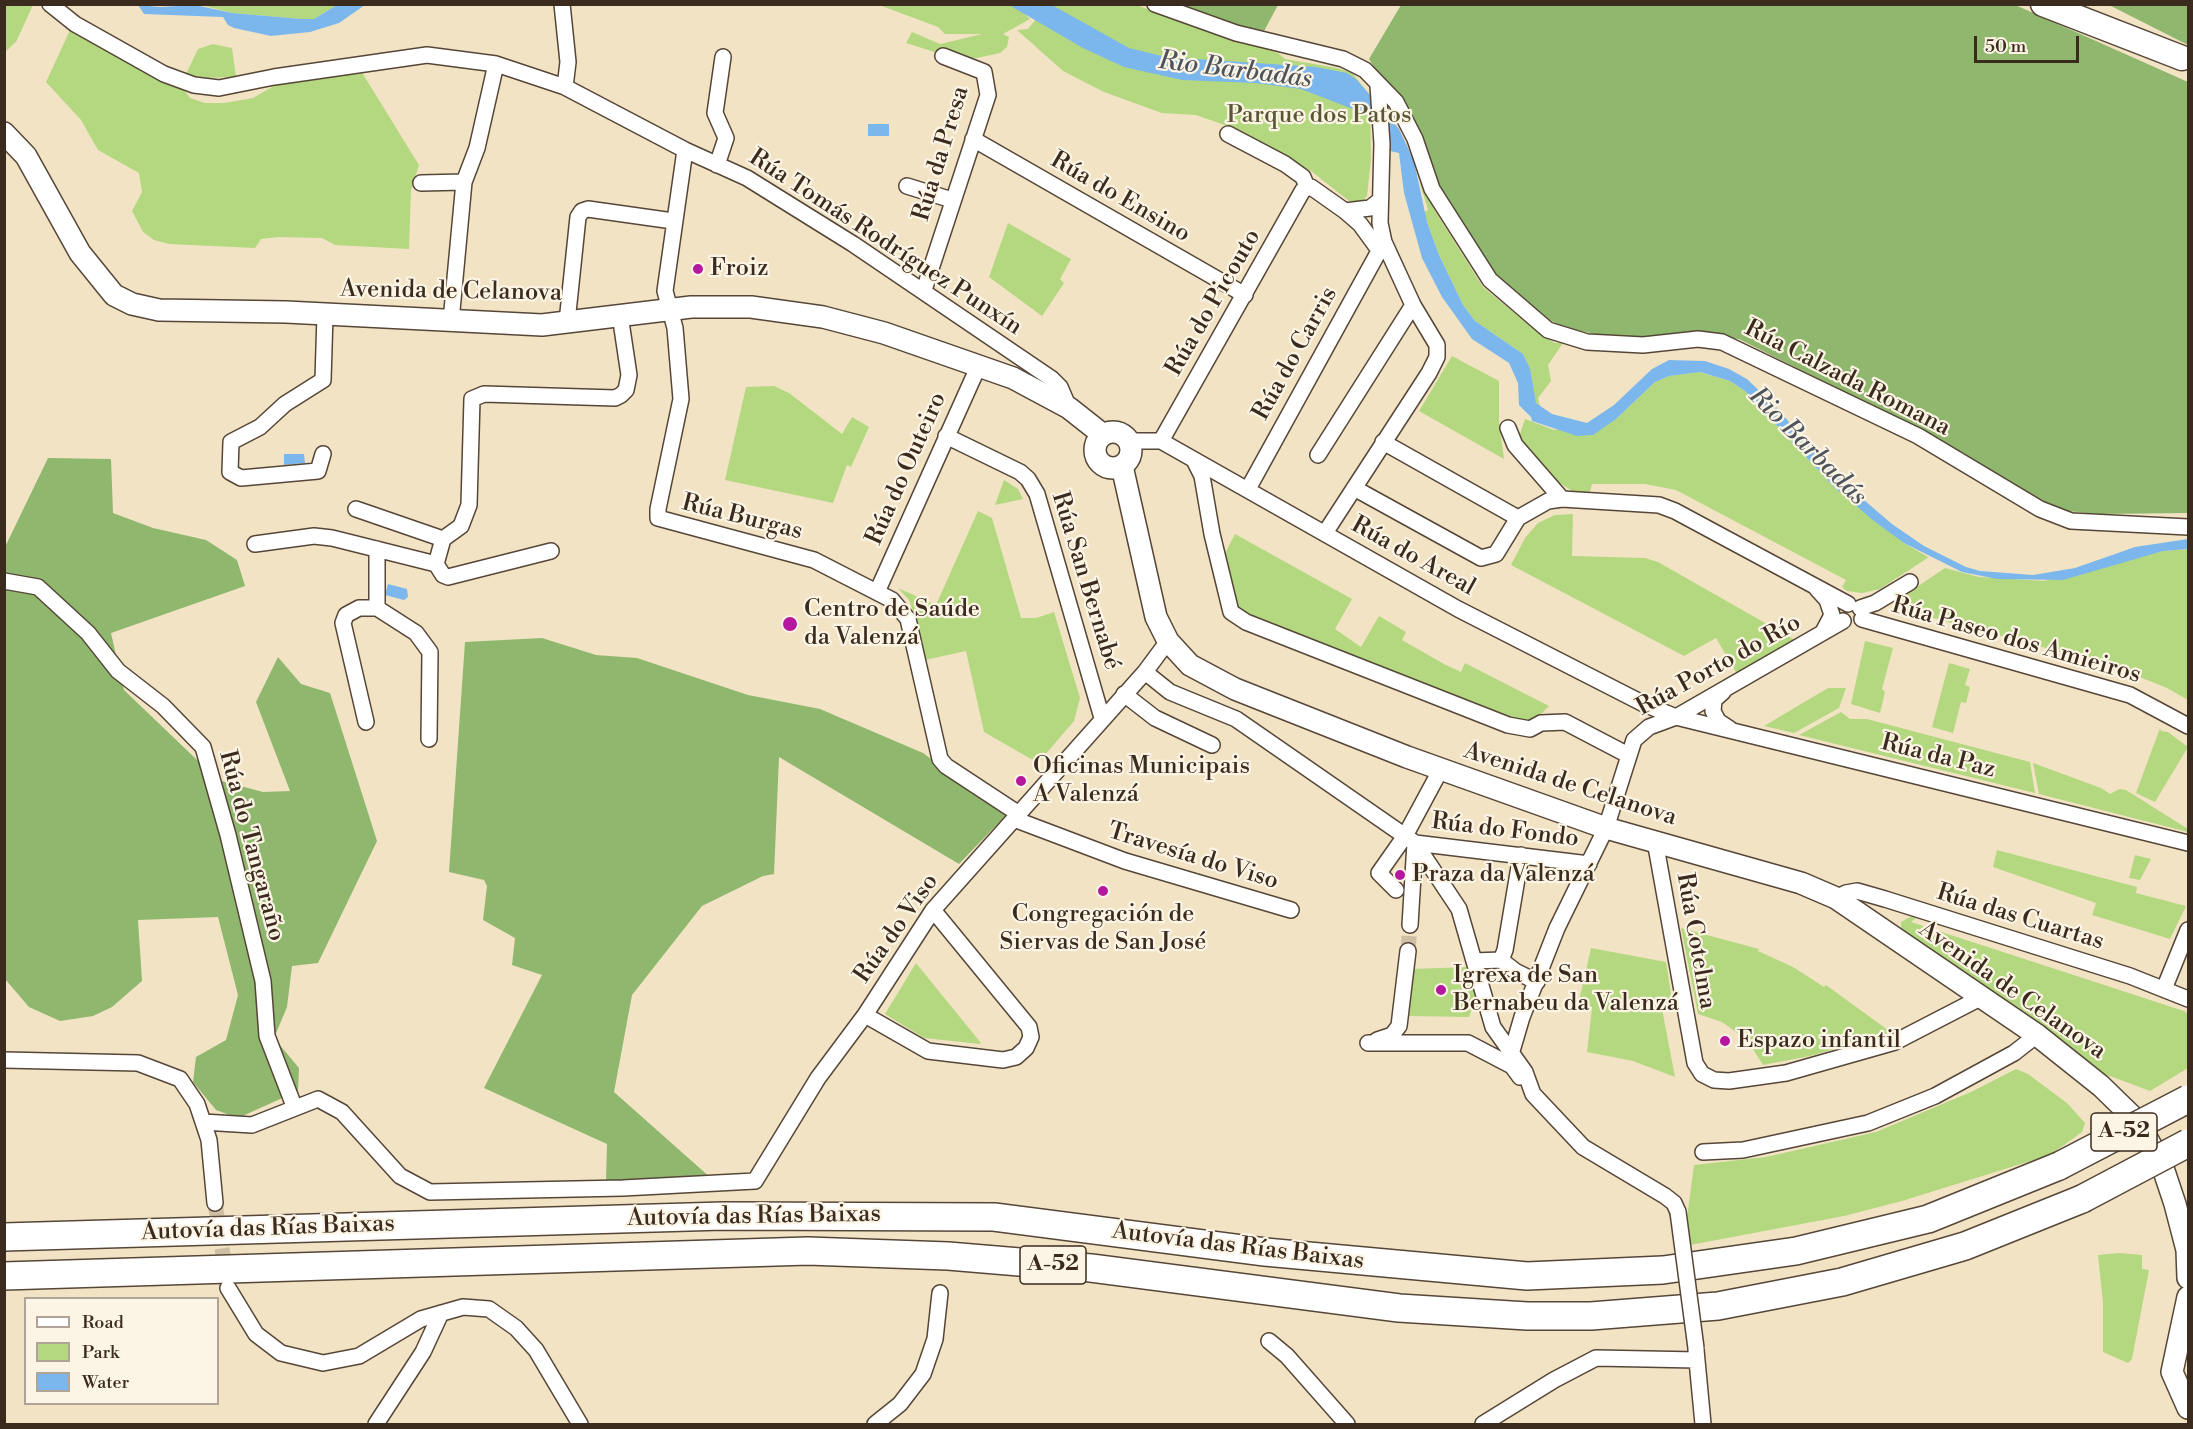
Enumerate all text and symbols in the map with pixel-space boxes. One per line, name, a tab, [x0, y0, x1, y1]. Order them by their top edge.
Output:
scale bar	[1977, 24, 2082, 62]
text: 50 m	[1985, 35, 2026, 58]
water label: Rio Barbadás	[1156, 46, 1314, 96]
street label: Rúa da Presa	[908, 83, 976, 225]
park label: Parque dos Patos	[1226, 102, 1412, 130]
street label: Rúa Tomás Rodríguez Punxín	[743, 144, 1027, 342]
street label: Rúa do Ensino	[1045, 146, 1195, 250]
street label: Rúa do Picouto	[1160, 224, 1268, 382]
place label: Froiz	[710, 255, 769, 283]
marker: Froiz	[691, 262, 705, 276]
street label: Avenida de Celanova	[340, 276, 562, 308]
street label: Rúa do Carris	[1247, 282, 1345, 426]
street label: Rúa Calzada Romana	[1739, 315, 1955, 443]
water label: Rio Barbadás	[1741, 381, 1873, 513]
street label: Rúa do Outeiro	[861, 388, 953, 550]
street label: Rúa Burgas	[679, 489, 805, 547]
street label: Rúa San Bernabé	[1044, 489, 1126, 673]
street label: Rúa do Areal	[1346, 511, 1480, 603]
street label: Rúa Paseo dos Amieiros	[1888, 592, 2144, 690]
place label: Centro de Saúde da Valenzá	[804, 596, 980, 652]
street label: Rúa Porto do Río	[1632, 609, 1806, 723]
marker: Centro de Saúde da Valenzá	[781, 615, 799, 633]
street label: Rúa da Paz	[1878, 729, 1998, 785]
street label: Avenida de Celanova	[1460, 737, 1680, 833]
street label: Rúa do Tangaraño	[212, 748, 290, 944]
place label: Oficinas Municipais A Valenzá	[1033, 753, 1250, 809]
marker: Oficinas Municipais A Valenzá	[1014, 774, 1028, 788]
street label: Rúa do Fondo	[1430, 808, 1580, 854]
street label: Travesía do Viso	[1104, 817, 1282, 897]
place label: Praza da Valenzá	[1412, 861, 1595, 889]
marker: Praza da Valenzá	[1393, 868, 1407, 882]
street label: Rúa do Viso	[849, 869, 945, 989]
street label: Rúa Cotelma	[1669, 871, 1721, 1011]
street label: Rúa das Cuartas	[1933, 879, 2107, 957]
marker: Congregación de Siervas de San José	[1096, 884, 1110, 898]
place label: Congregación de Siervas de San José	[1000, 901, 1206, 957]
street label: Avenida de Celanova	[1913, 916, 2111, 1066]
place label: Igrexa de San Bernabeu da Valenzá	[1453, 962, 1679, 1018]
marker: Igrexa de San Bernabeu da Valenzá	[1434, 983, 1448, 997]
place label: Espazo infantil	[1737, 1027, 1901, 1055]
marker: Espazo infantil	[1718, 1034, 1732, 1048]
road number: A-52	[2091, 1113, 2157, 1151]
street label: Autovía das Rías Baixas	[627, 1200, 881, 1234]
street label: Autovía das Rías Baixas	[141, 1210, 395, 1248]
street label: Autovía das Rías Baixas	[1110, 1217, 1366, 1277]
road number: A-52	[1020, 1246, 1086, 1284]
legend	[24, 1297, 219, 1405]
text: Road	[82, 1311, 124, 1334]
text: Park	[82, 1341, 119, 1364]
text: Water	[82, 1371, 129, 1394]

